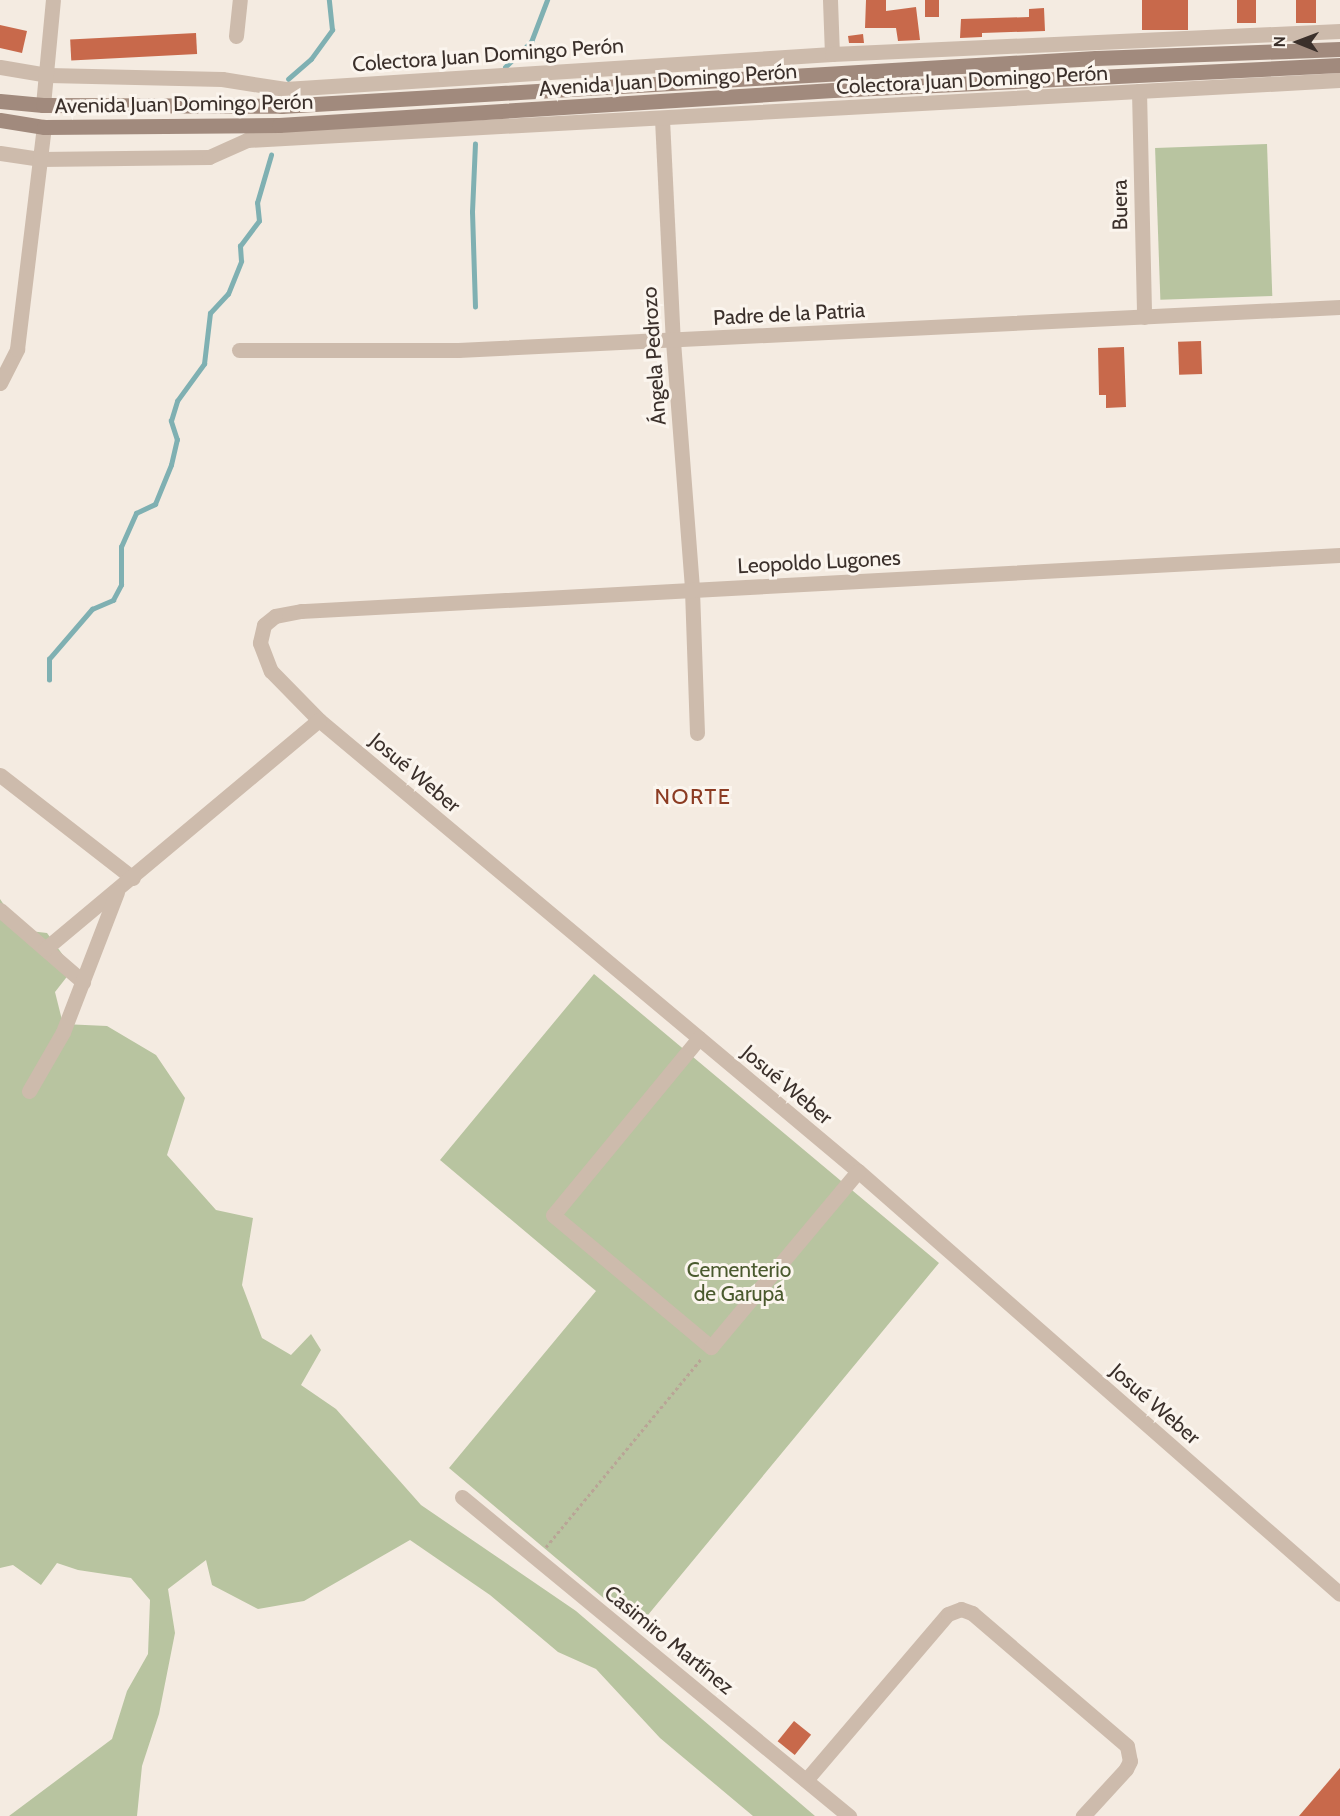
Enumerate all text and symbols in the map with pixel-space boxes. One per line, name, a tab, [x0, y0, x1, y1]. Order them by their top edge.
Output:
north arrow	[1268, 12, 1328, 72]
street label: Colectora Juan Domingo Perón	[351, 33, 625, 77]
text: N	[1270, 36, 1289, 47]
street label: Avenida Juan Domingo Perón	[538, 58, 798, 102]
street label: Colectora Juan Domingo Perón	[836, 60, 1108, 100]
street label: Avenida Juan Domingo Perón	[55, 89, 313, 119]
street label: Buera	[1107, 179, 1133, 231]
street label: Ángela Pedrozo	[637, 286, 671, 426]
street label: Padre de la Patria	[712, 297, 866, 331]
street label: Leopoldo Lugones	[737, 545, 901, 579]
street label: Josué Weber	[365, 728, 465, 818]
district label: NORTE	[655, 784, 731, 810]
street label: Josué Weber	[737, 1040, 837, 1130]
park label: Cementerio de Garupá	[687, 1257, 791, 1307]
street label: Josué Weber	[1105, 1358, 1205, 1450]
street label: Casimiro Martínez	[599, 1580, 739, 1700]

